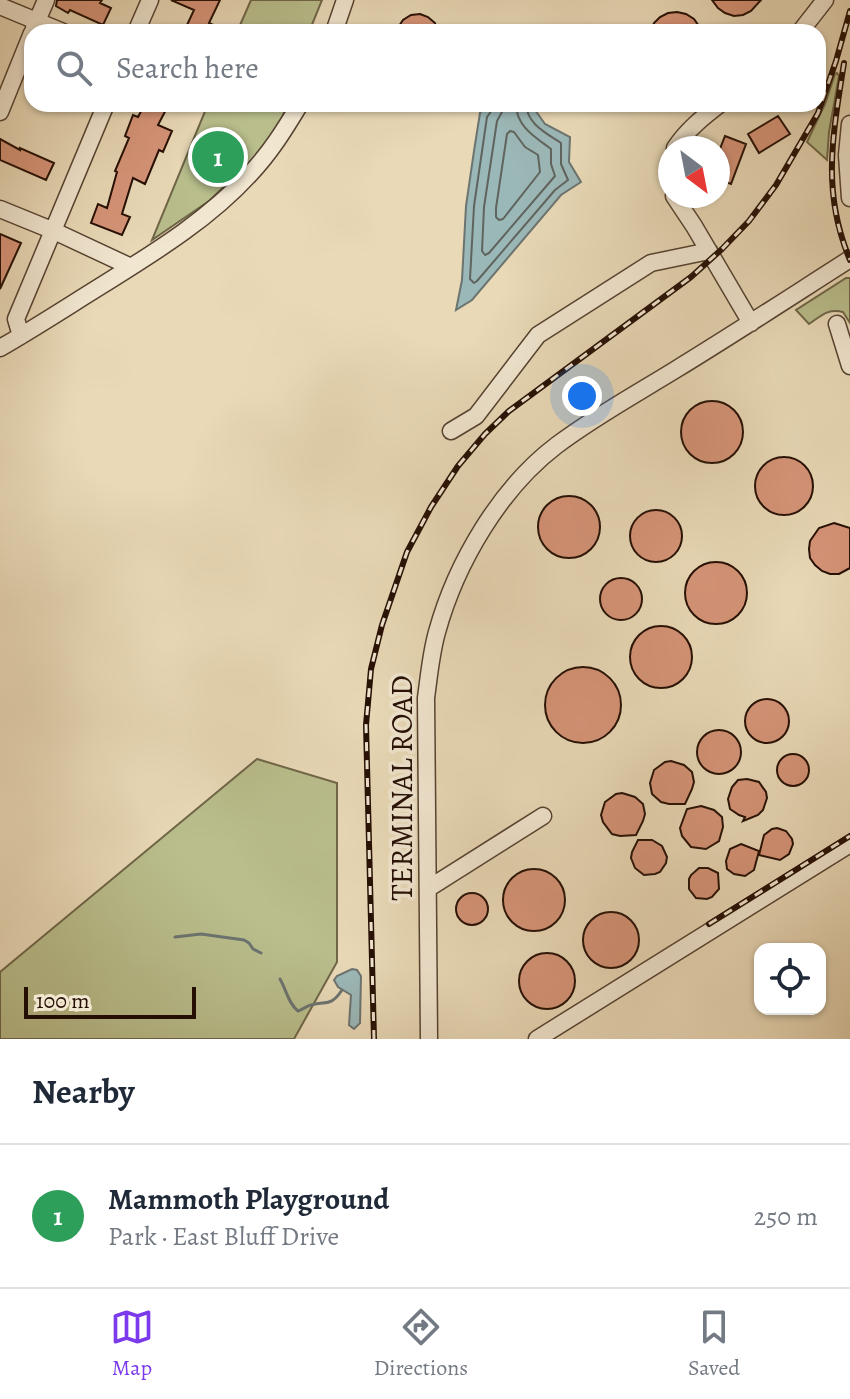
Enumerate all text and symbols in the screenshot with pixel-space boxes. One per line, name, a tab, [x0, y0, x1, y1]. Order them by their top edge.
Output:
search box	[24, 24, 826, 112]
icon: search	[52, 46, 96, 90]
text: Search here	[116, 48, 259, 88]
pin: 1	[192, 127, 244, 187]
north arrow	[658, 136, 730, 208]
your location	[562, 376, 602, 416]
street label: TERMINAL ROAD	[382, 675, 422, 901]
map controls	[754, 943, 826, 1015]
button: locate	[754, 943, 826, 1015]
scale bar	[24, 983, 196, 1019]
text: 100 m	[36, 986, 90, 1016]
text: Nearby	[32, 1068, 135, 1115]
text: Mammoth Playground	[108, 1179, 389, 1219]
text: 1	[53, 1199, 63, 1234]
text: 250 m	[754, 1199, 818, 1234]
text: Park · East Bluff Drive	[108, 1219, 339, 1254]
tab: Map	[110, 1305, 154, 1383]
tab: Directions	[374, 1305, 468, 1383]
tab: Saved	[688, 1305, 740, 1383]

